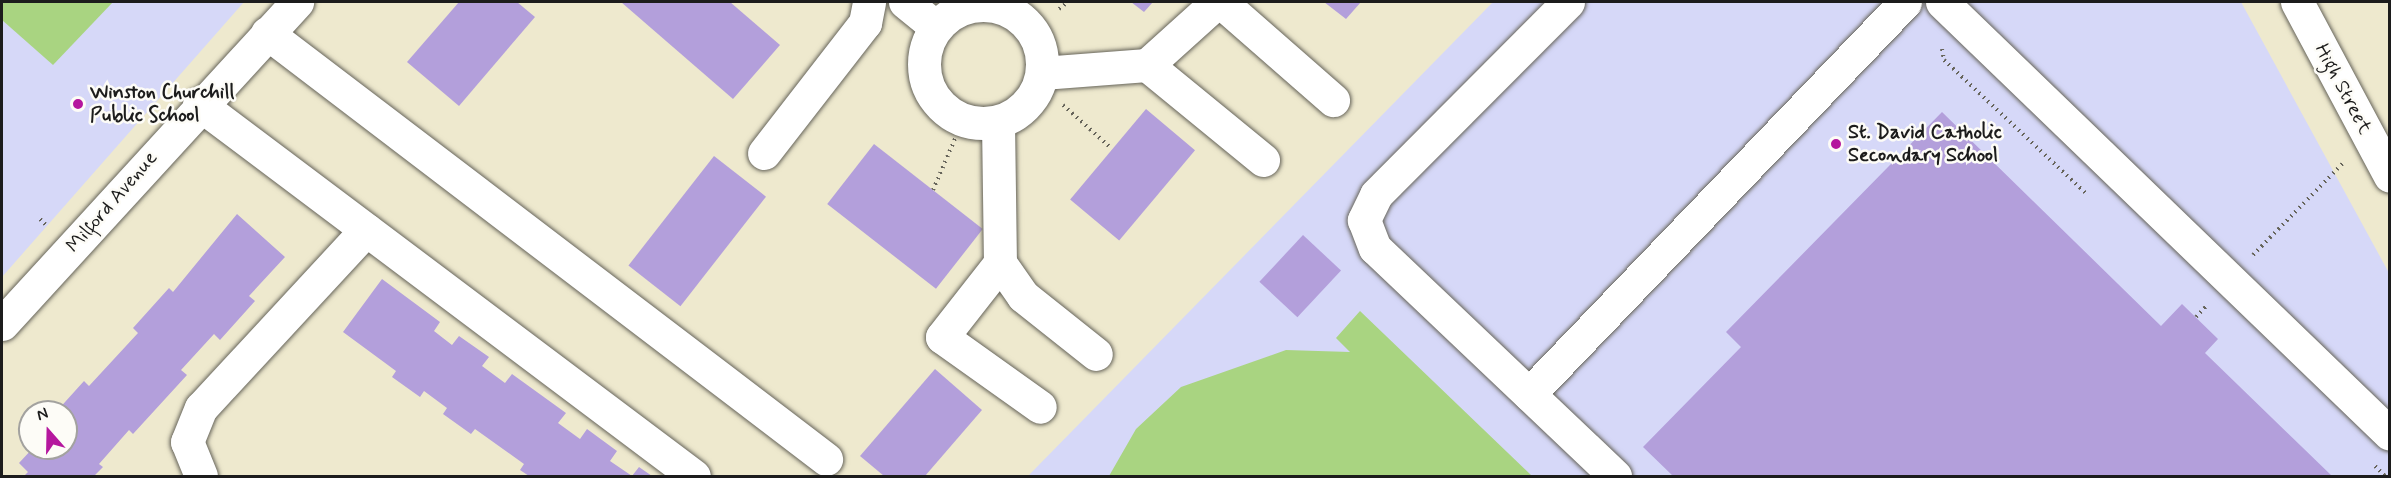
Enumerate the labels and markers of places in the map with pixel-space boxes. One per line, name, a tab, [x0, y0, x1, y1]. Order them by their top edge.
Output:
place label: Winston Churchill Public School	[90, 80, 239, 127]
marker: Winston Churchill Public School	[71, 97, 85, 111]
place label: St. David Catholic Secondary School	[1848, 120, 2000, 167]
marker: St. David Catholic Secondary School	[1829, 137, 1843, 151]

